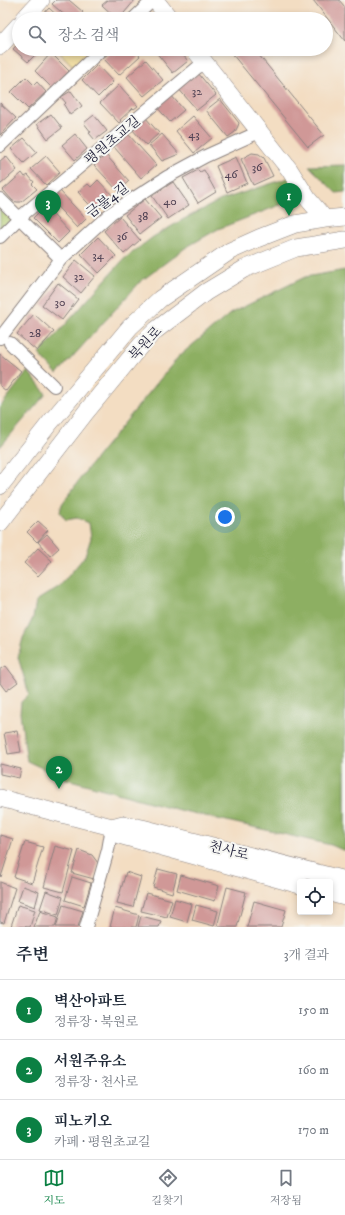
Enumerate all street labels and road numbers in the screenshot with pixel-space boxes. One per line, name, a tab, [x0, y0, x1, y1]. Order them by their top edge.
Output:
street label: 평원초교길	[81, 112, 144, 169]
street label: 금불4길	[83, 179, 132, 223]
street label: 북원로	[125, 322, 166, 365]
street label: 천사로	[207, 837, 251, 865]

